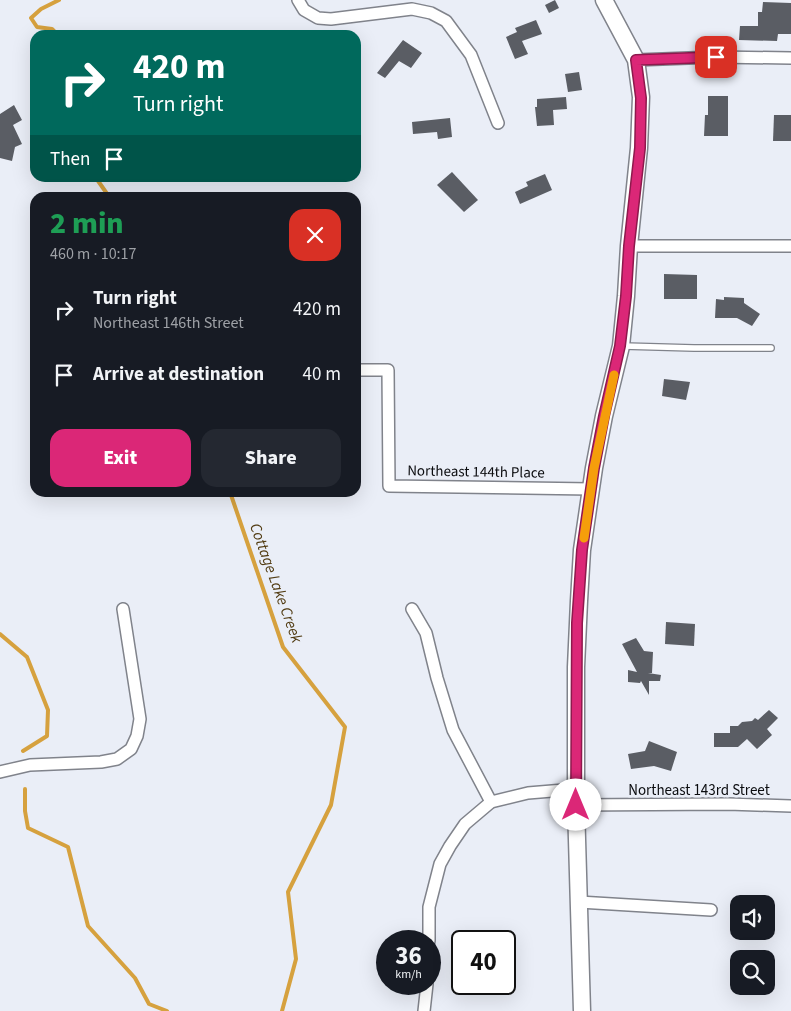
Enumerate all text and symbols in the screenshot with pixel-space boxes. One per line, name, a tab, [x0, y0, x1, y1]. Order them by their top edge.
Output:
pin	[695, 36, 737, 78]
text: 420 m	[133, 42, 225, 92]
icon: arrive	[702, 43, 730, 71]
icon: right	[50, 50, 115, 115]
text: Turn right	[133, 88, 223, 120]
icon: arrive	[100, 145, 128, 173]
text: Then	[50, 146, 90, 173]
text: 2 min	[50, 202, 124, 245]
button: close	[289, 209, 341, 261]
text: 460 m · 10:17	[50, 243, 137, 265]
text: Turn right	[93, 285, 177, 312]
icon: right	[50, 296, 78, 324]
text: 420 m	[293, 296, 341, 323]
text: Northeast 146th Street	[93, 312, 244, 334]
icon: arrive	[50, 361, 78, 389]
text: Arrive at destination	[93, 361, 264, 388]
text: 40 m	[303, 361, 341, 388]
button: Exit	[50, 429, 191, 487]
button: Share	[201, 429, 341, 487]
street label: Northeast 144th Place	[407, 460, 545, 484]
water label: Cottage Lake Creek	[244, 520, 308, 646]
position arrow	[549, 778, 601, 830]
street label: Northeast 143rd Street	[628, 780, 770, 801]
map controls	[730, 895, 775, 995]
button: sound	[730, 895, 775, 940]
speed limit sign: 40	[451, 930, 516, 995]
text: 36	[395, 938, 422, 974]
button: search	[730, 950, 775, 995]
text: km/h	[395, 966, 422, 983]

